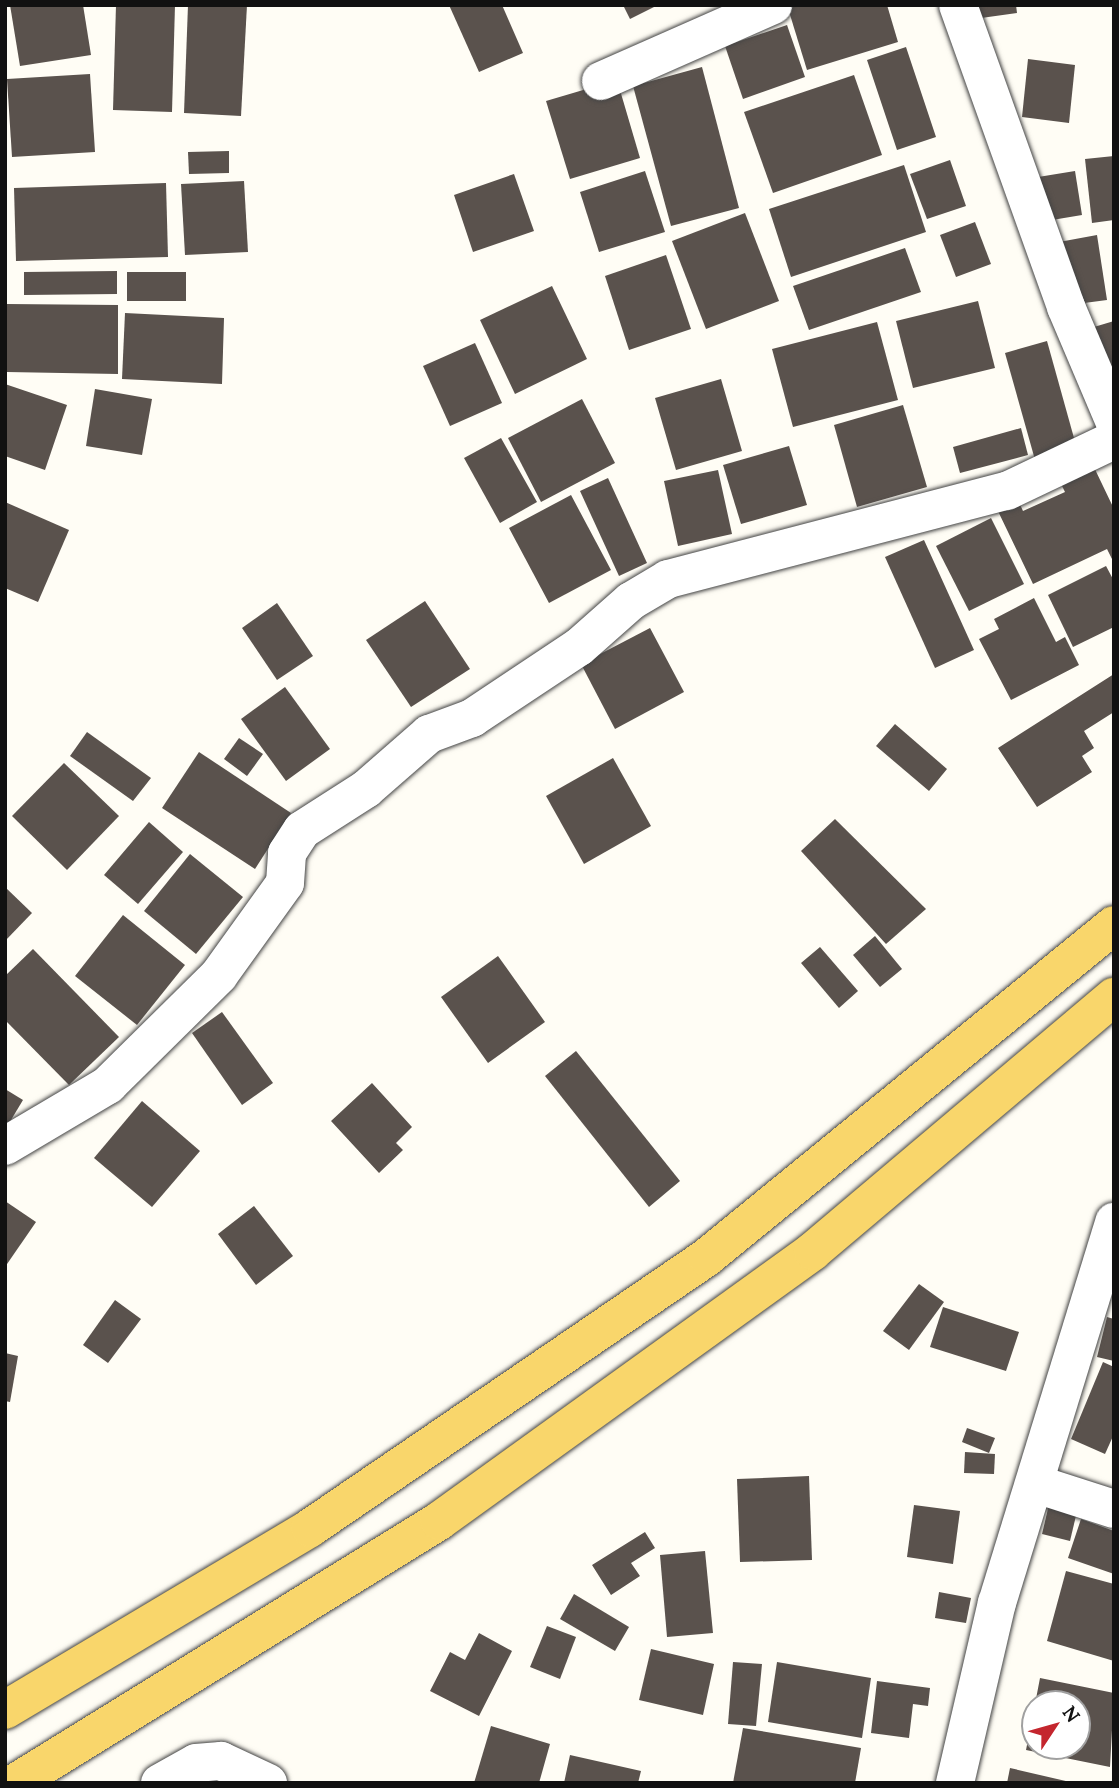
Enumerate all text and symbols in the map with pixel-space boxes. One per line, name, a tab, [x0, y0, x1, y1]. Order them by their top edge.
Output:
north arrow	[1021, 1690, 1091, 1760]
text: N	[1057, 1701, 1085, 1727]

